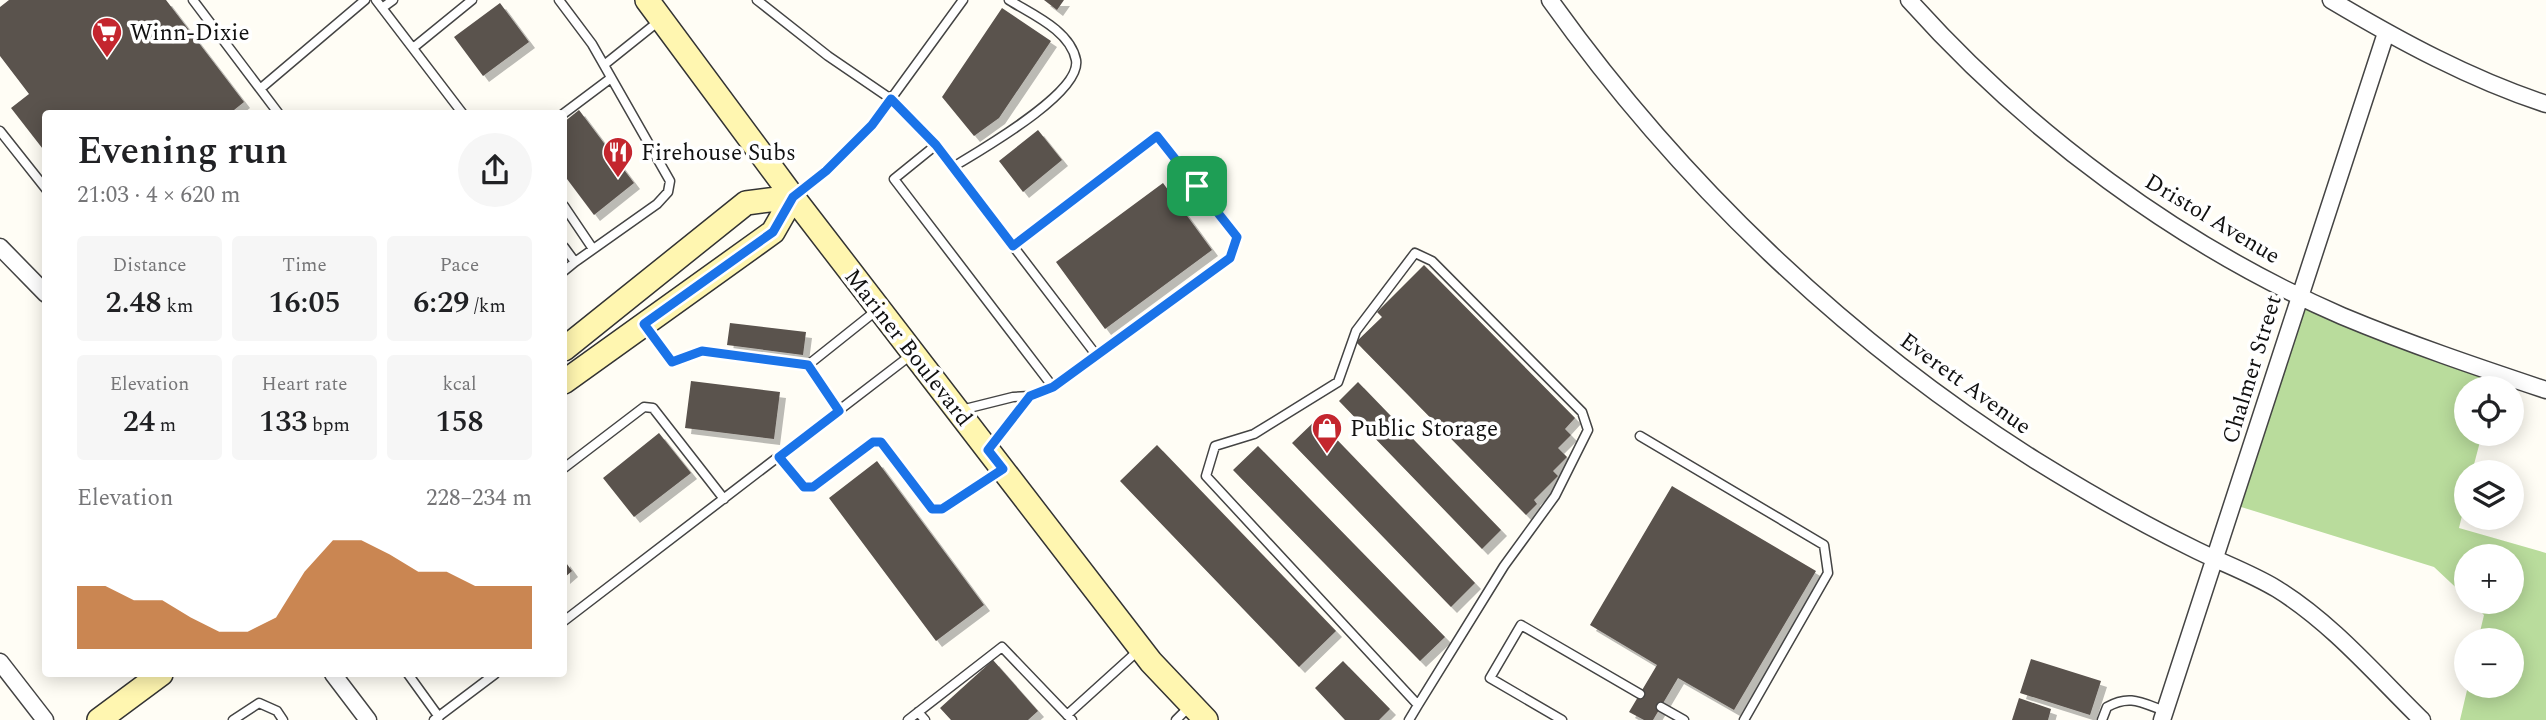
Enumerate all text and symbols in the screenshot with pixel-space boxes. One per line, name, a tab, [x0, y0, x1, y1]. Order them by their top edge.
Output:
supermarket icon: Winn-Dixie	[90, 15, 124, 59]
place label: Winn-Dixie	[130, 16, 250, 51]
text: Evening run	[77, 123, 288, 181]
button: share	[458, 133, 532, 207]
restaurant icon: Firehouse Subs	[601, 135, 635, 179]
place label: Firehouse Subs	[641, 136, 796, 171]
pin	[1167, 156, 1227, 216]
street label: Dristol Avenue	[2138, 165, 2287, 274]
icon: arrive	[1178, 167, 1216, 205]
text: 21:03 · 4 × 620 m	[77, 178, 241, 213]
text: Distance	[112, 251, 187, 280]
text: Time	[282, 251, 327, 280]
text: Pace	[440, 251, 479, 280]
street label: Mariner Boulevard	[835, 262, 981, 434]
text: 2.48	[106, 280, 162, 326]
text: 16:05	[268, 280, 341, 326]
text: 6:29	[413, 280, 469, 326]
street label: Chalmer Street	[2213, 291, 2292, 448]
text: km	[162, 292, 193, 321]
text: /km	[469, 292, 506, 321]
street label: Everett Avenue	[1892, 324, 2038, 444]
text: Elevation	[110, 370, 189, 399]
text: Heart rate	[262, 370, 347, 399]
text: kcal	[442, 370, 477, 399]
map controls	[2454, 376, 2524, 698]
button: locate	[2454, 376, 2524, 446]
text: 24	[123, 399, 155, 445]
text: 133	[259, 399, 307, 445]
text: 158	[435, 399, 484, 445]
text: m	[155, 411, 176, 440]
text: bpm	[307, 411, 350, 440]
shop icon: Public Storage	[1310, 411, 1344, 455]
place label: Public Storage	[1350, 412, 1498, 447]
button: layers	[2454, 460, 2524, 530]
text: Elevation	[77, 481, 173, 516]
text: 228–234 m	[426, 481, 532, 516]
button: +	[2454, 544, 2524, 614]
button: −	[2454, 628, 2524, 698]

